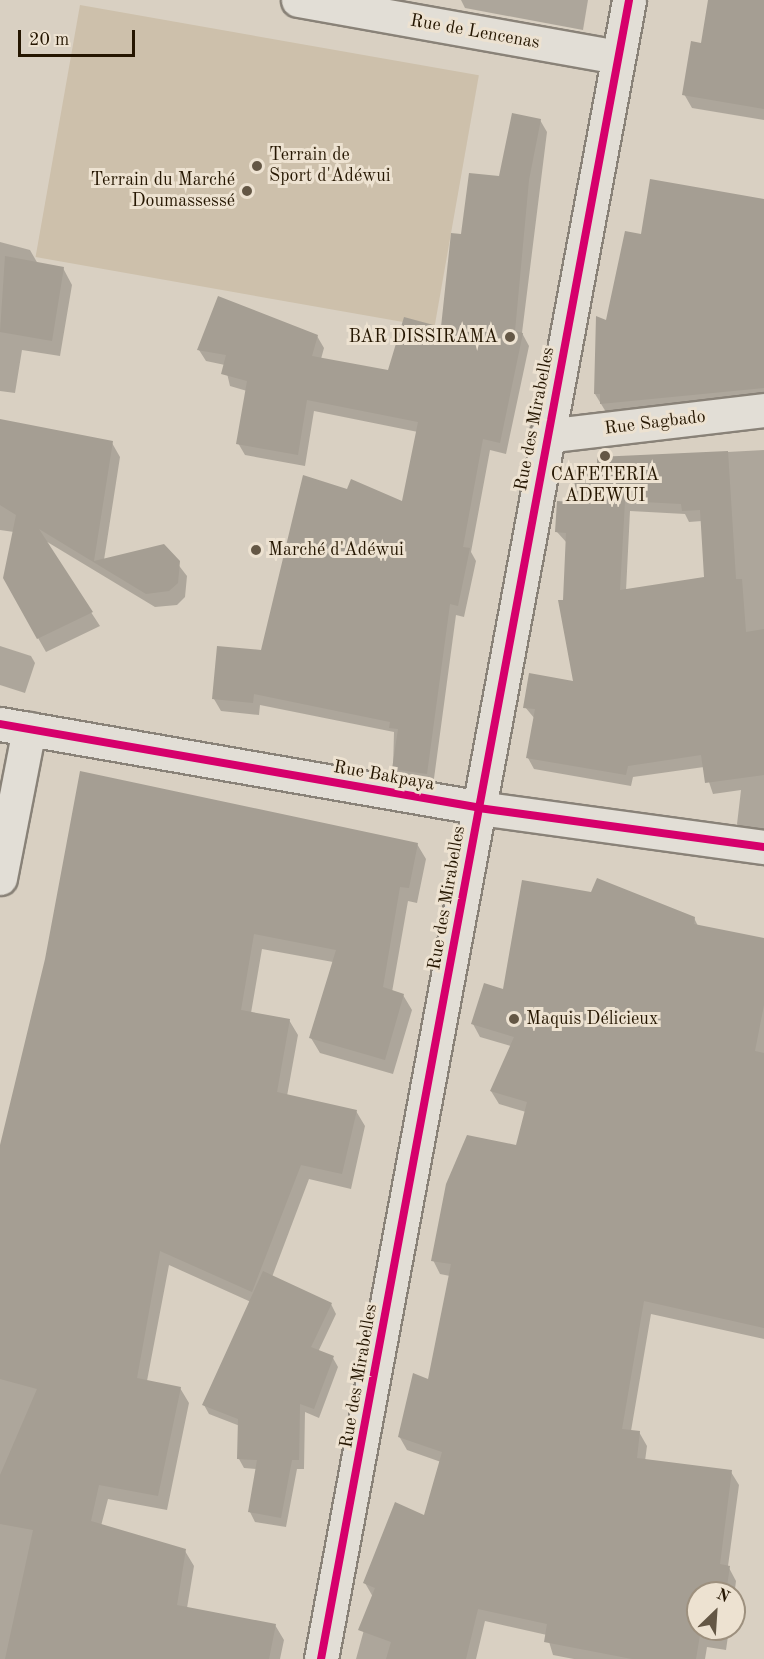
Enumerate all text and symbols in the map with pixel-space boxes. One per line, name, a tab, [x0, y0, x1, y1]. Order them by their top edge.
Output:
street label: Rue de Lencenas	[409, 10, 541, 54]
scale bar	[21, 18, 138, 56]
text: 20 m	[29, 31, 69, 49]
place label: Terrain de Sport d'Adéwui	[269, 145, 391, 188]
marker: Terrain de Sport d'Adéwui	[250, 159, 264, 173]
place label: Terrain du Marché Doumassessé	[90, 170, 235, 213]
marker: Terrain du Marché Doumassessé	[240, 184, 254, 198]
place label: BAR DISSIRAMA	[349, 326, 498, 348]
marker: BAR DISSIRAMA	[503, 330, 517, 344]
street label: Rue des Mirabelles	[510, 345, 560, 493]
street label: Rue Sagbado	[603, 406, 707, 440]
marker: CAFETERIA ADEWUI	[598, 449, 612, 463]
place label: CAFETERIA ADEWUI	[551, 465, 659, 508]
place label: Marché d'Adéwui	[268, 539, 404, 561]
marker: Marché d'Adéwui	[249, 543, 263, 557]
street label: Rue Bakpaya	[332, 756, 436, 796]
street label: Rue des Mirabelles	[424, 824, 470, 972]
place label: Maquis Délicieux	[526, 1008, 658, 1030]
marker: Maquis Délicieux	[507, 1012, 521, 1026]
street label: Rue des Mirabelles	[336, 1302, 382, 1450]
north arrow	[686, 1581, 746, 1641]
text: N	[714, 1587, 732, 1606]

